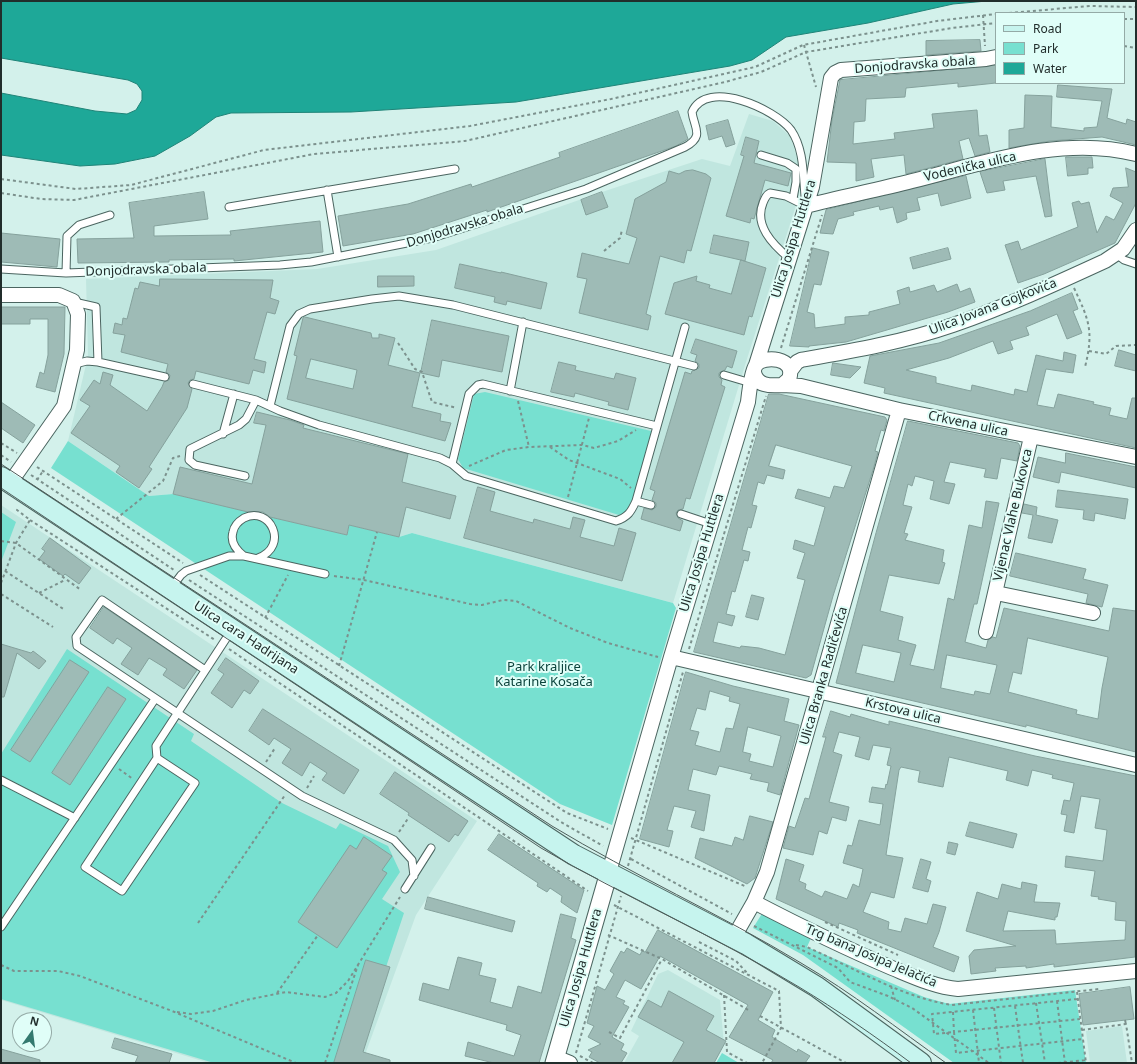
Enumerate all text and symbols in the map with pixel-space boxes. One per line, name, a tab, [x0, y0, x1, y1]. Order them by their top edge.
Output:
legend	[995, 12, 1125, 84]
text: Road	[1033, 20, 1062, 37]
text: Park	[1033, 40, 1058, 57]
street label: Donjodravska obala	[854, 53, 976, 77]
text: Water	[1033, 60, 1067, 77]
street label: Vodenička ulica	[922, 149, 1018, 185]
street label: Ulica Josipa Huttlera	[769, 178, 819, 300]
street label: Donjodravska obala	[405, 201, 525, 251]
street label: Donjodravska obala	[85, 260, 207, 280]
street label: Ulica Jovana Gojkovića	[927, 275, 1059, 339]
street label: Crkvena ulica	[927, 408, 1009, 440]
street label: Vijenac Vlahe Bukovca	[990, 447, 1036, 583]
street label: Ulica Josipa Huttlera	[677, 492, 727, 614]
street label: Ulica cara Hadrijana	[191, 598, 301, 678]
street label: Ulica Branka Radičevića	[797, 605, 851, 747]
park label: Park kraljice Katarine Kosača	[495, 659, 593, 690]
street label: Krstova ulica	[863, 695, 943, 727]
street label: Ulica Josipa Huttlera	[557, 907, 605, 1029]
street label: Trg bana Josipa Jelačića	[803, 921, 939, 991]
north arrow	[12, 1012, 52, 1052]
text: N	[29, 1012, 41, 1029]

